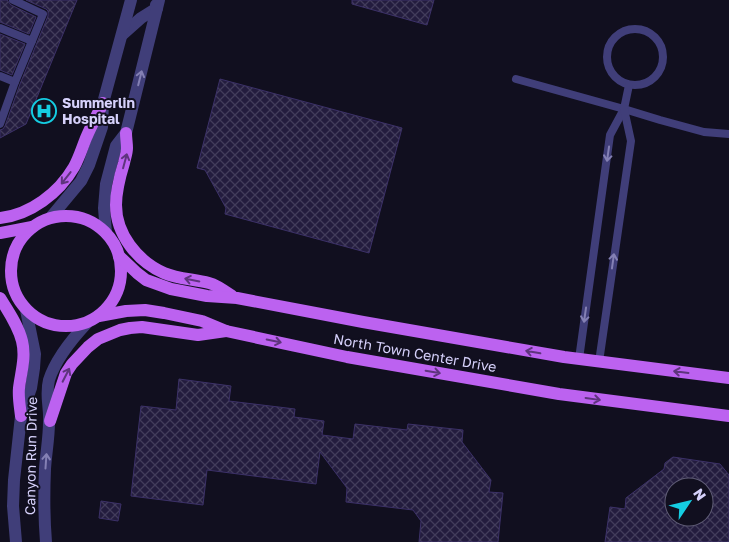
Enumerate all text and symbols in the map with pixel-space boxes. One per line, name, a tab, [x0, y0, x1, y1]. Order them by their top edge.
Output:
one-way arrow	[136, 71, 145, 87]
place label: Summerlin Hospital	[62, 94, 135, 127]
hospital icon: Summerlin Hospital	[31, 98, 57, 124]
one-way arrow	[603, 146, 613, 162]
one-way arrow	[120, 153, 130, 169]
one-way arrow	[61, 171, 71, 185]
one-way arrow	[608, 254, 618, 270]
one-way arrow	[184, 274, 200, 284]
one-way arrow	[580, 307, 590, 323]
street label: North Town Center Drive	[332, 330, 498, 375]
one-way arrow	[265, 337, 281, 346]
one-way arrow	[525, 347, 541, 356]
one-way arrow	[673, 367, 689, 377]
one-way arrow	[62, 368, 71, 383]
one-way arrow	[425, 368, 441, 378]
one-way arrow	[585, 394, 601, 404]
street label: Canyon Run Drive	[21, 397, 40, 515]
one-way arrow	[41, 453, 50, 469]
north arrow	[664, 477, 714, 527]
text: N	[690, 485, 710, 503]

